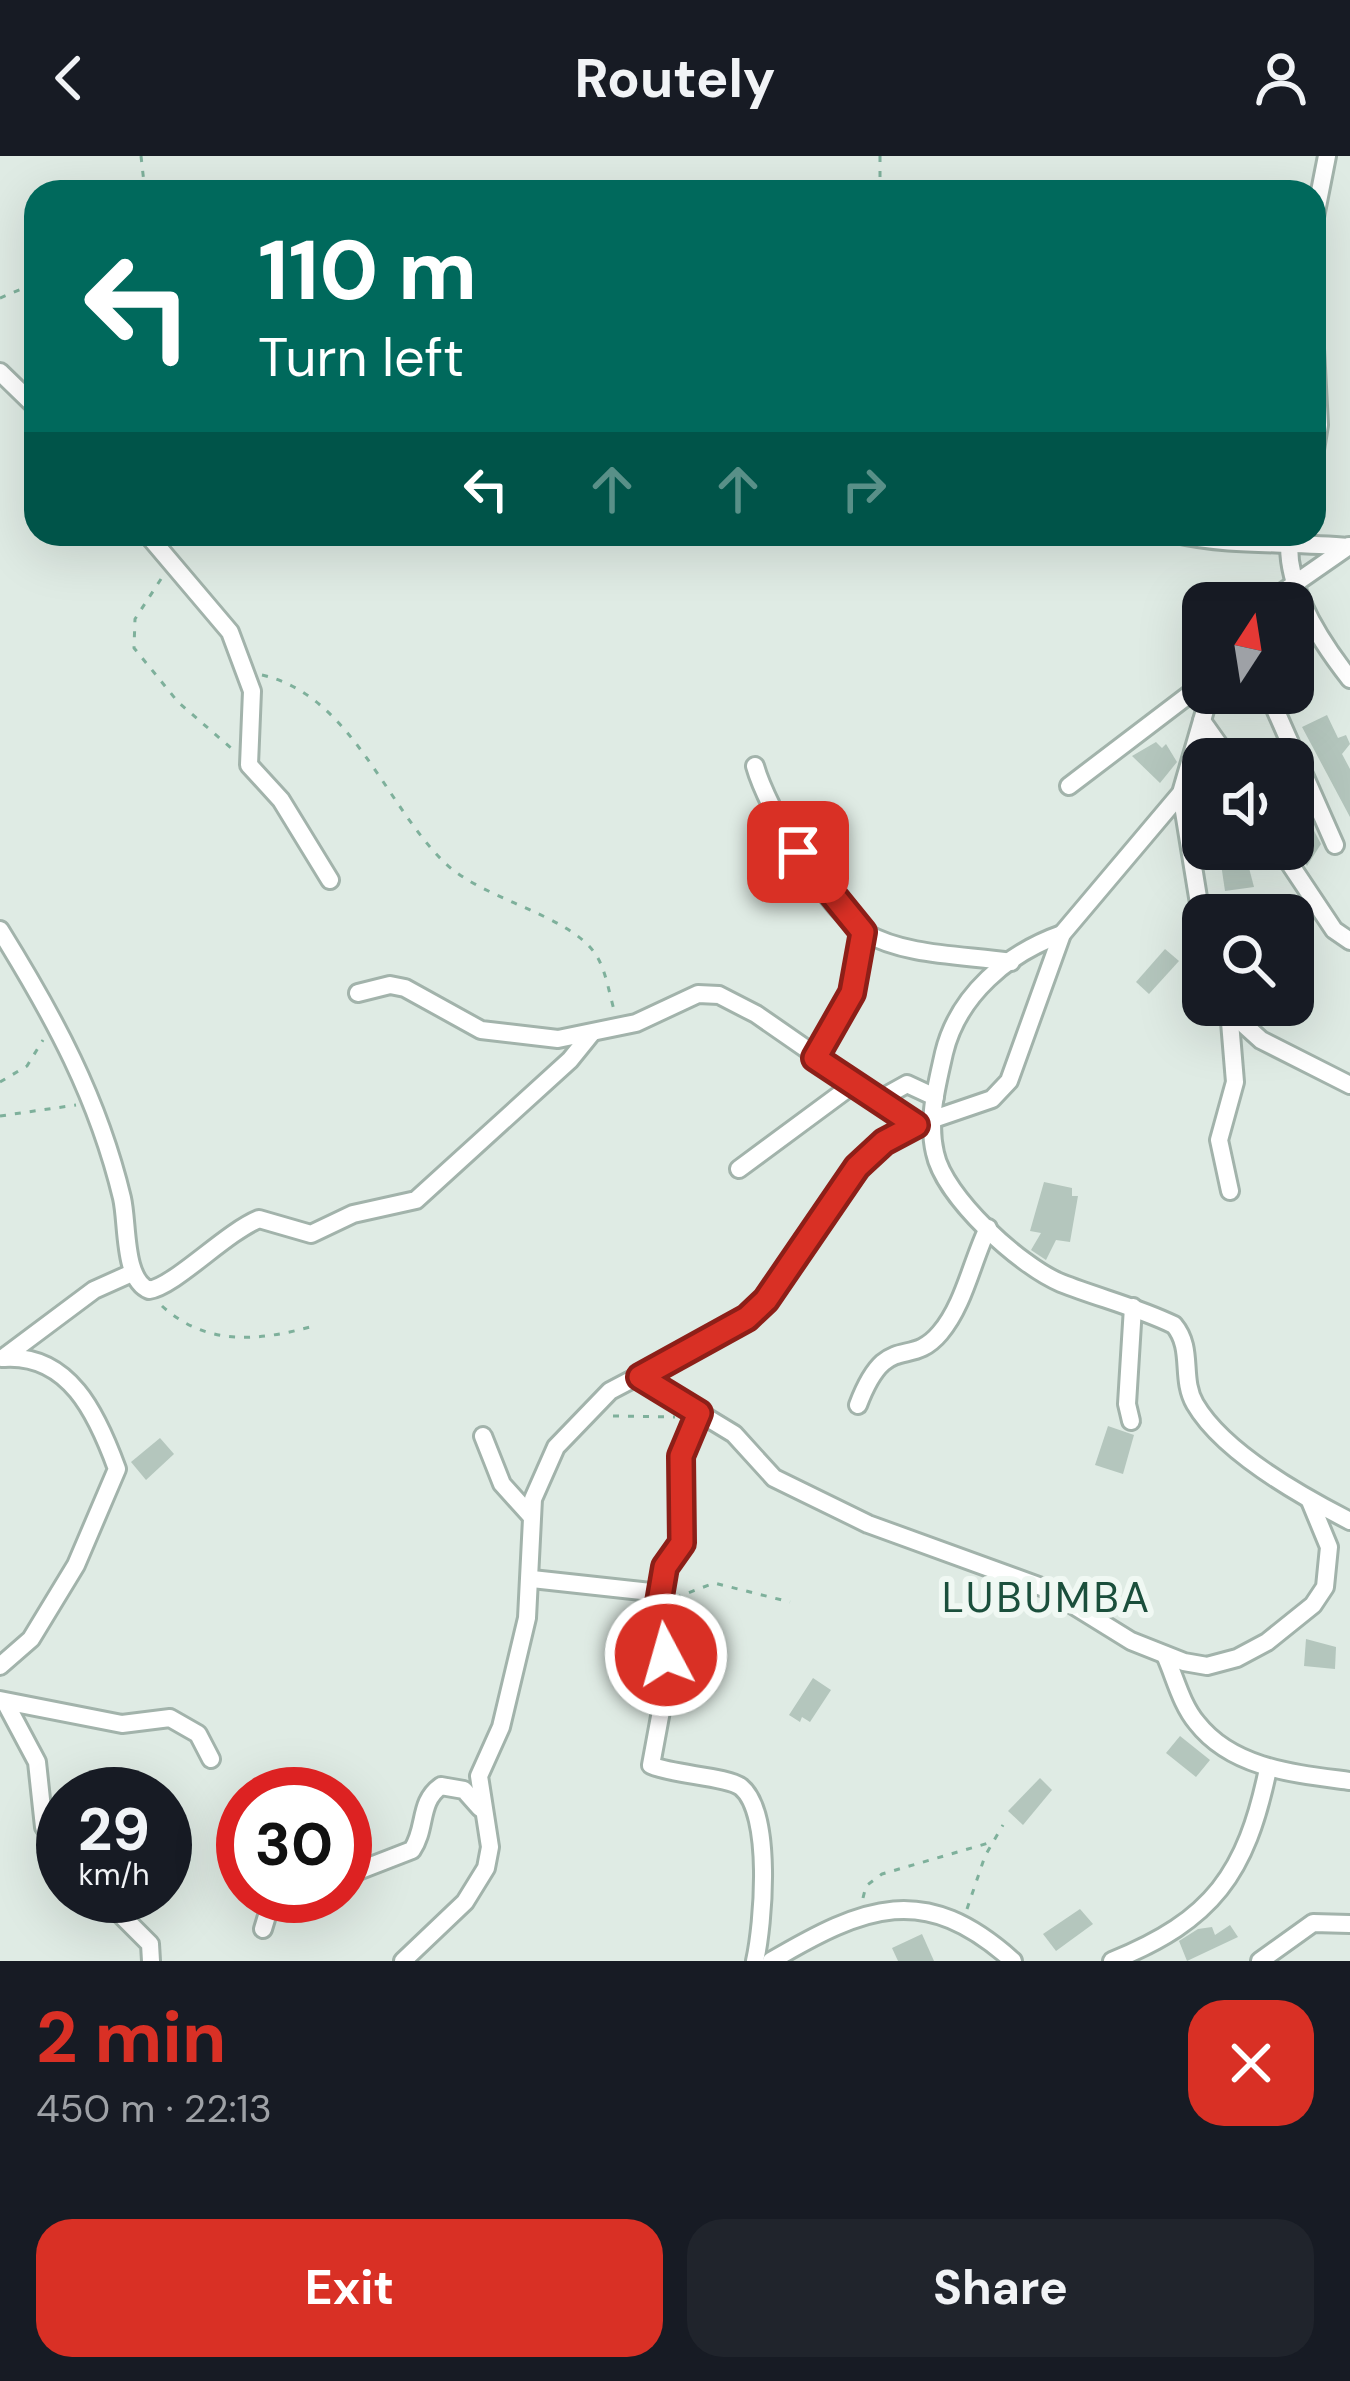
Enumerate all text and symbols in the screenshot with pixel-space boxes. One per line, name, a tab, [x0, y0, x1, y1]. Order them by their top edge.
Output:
text: Routely	[575, 43, 775, 114]
icon: back	[36, 45, 102, 111]
icon: person	[1248, 45, 1314, 111]
text: 110 m	[258, 216, 477, 325]
icon: left	[60, 228, 216, 384]
text: Turn left	[258, 322, 464, 393]
icon: left	[453, 456, 519, 522]
icon: ahead	[579, 456, 645, 522]
icon: ahead	[705, 456, 771, 522]
icon: right	[831, 456, 897, 522]
north arrow	[1182, 582, 1314, 714]
map controls	[1182, 582, 1314, 1026]
button: sound	[1182, 738, 1314, 870]
pin	[747, 801, 849, 903]
icon: arrive	[765, 819, 831, 885]
button: search	[1182, 894, 1314, 1026]
district label: LUBUMBA	[942, 1570, 1152, 1625]
position arrow	[603, 1592, 729, 1718]
speed limit sign: 30	[216, 1767, 372, 1923]
text: 29	[78, 1790, 150, 1869]
text: km/h	[79, 1855, 149, 1894]
text: 2 min	[36, 1991, 226, 2084]
button: close	[1188, 2000, 1314, 2126]
text: 450 m · 22:13	[36, 2083, 272, 2134]
button: Exit	[36, 2219, 663, 2357]
button: Share	[687, 2219, 1314, 2357]

